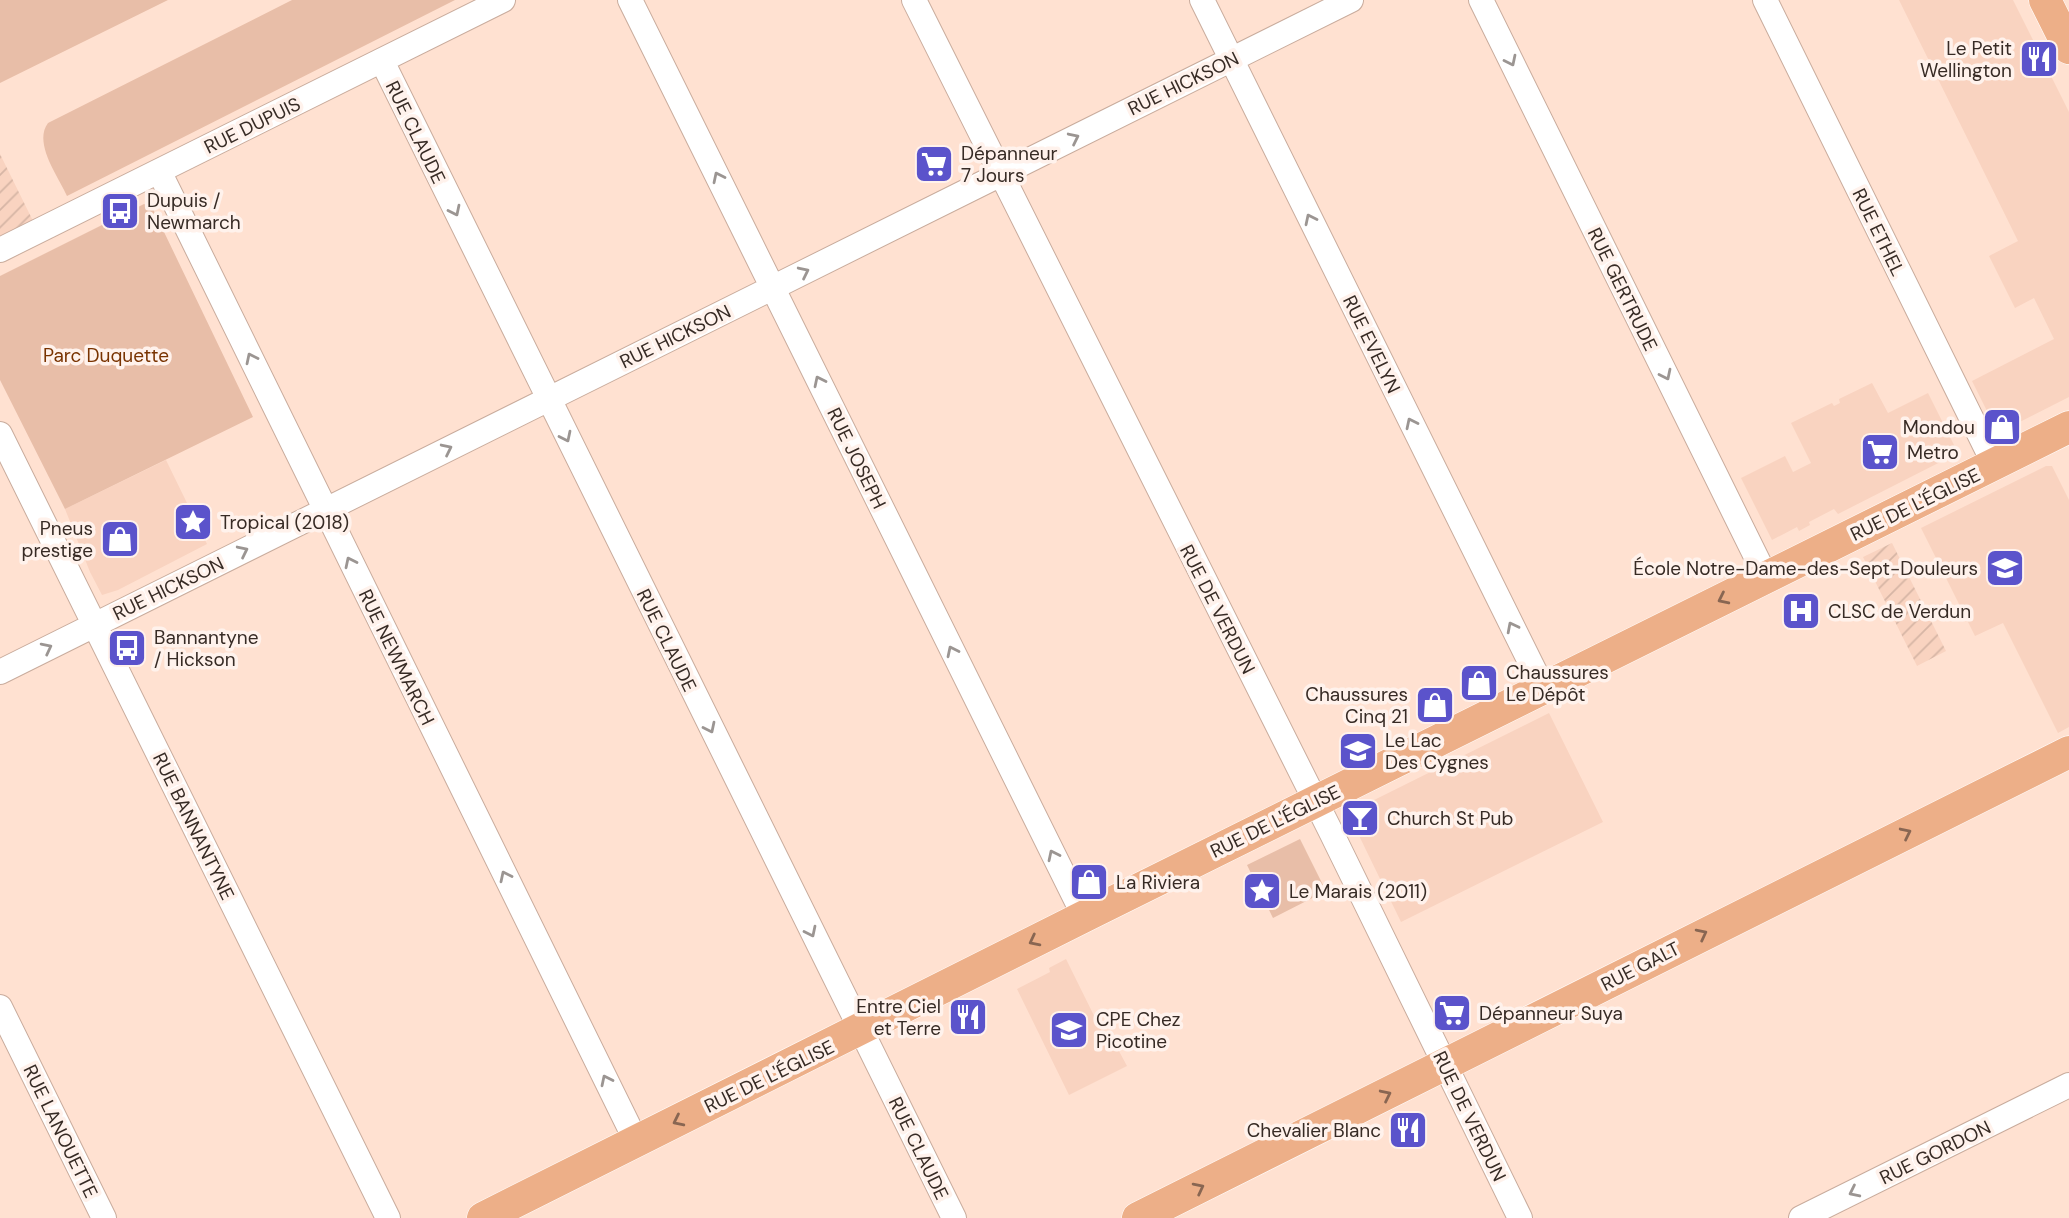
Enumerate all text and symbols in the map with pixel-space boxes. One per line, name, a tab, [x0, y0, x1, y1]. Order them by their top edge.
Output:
place label: Le Petit Wellington	[1920, 36, 2012, 83]
restaurant icon: Le Petit Wellington	[2018, 38, 2060, 80]
street label: RUE HICKSON	[1124, 46, 1243, 121]
one-way arrow	[1502, 54, 1516, 66]
street label: RUE CLAUDE	[380, 77, 451, 188]
street label: RUE DUPUIS	[200, 91, 304, 159]
one-way arrow	[1067, 132, 1079, 146]
place label: Dépanneur 7 Jours	[961, 141, 1058, 188]
supermarket icon: Dépanneur 7 Jours	[913, 143, 955, 185]
one-way arrow	[712, 172, 726, 184]
street label: RUE ETHEL	[1847, 184, 1911, 280]
place label: Dupuis / Newmarch	[147, 188, 241, 235]
bus stop icon: Dupuis / Newmarch	[99, 190, 141, 232]
one-way arrow	[446, 204, 460, 216]
one-way arrow	[1305, 214, 1319, 226]
street label: RUE GERTRUDE	[1582, 223, 1663, 355]
one-way arrow	[797, 266, 809, 280]
street label: RUE EVELYN	[1337, 291, 1406, 397]
street label: RUE HICKSON	[616, 299, 735, 374]
park label: Parc Duquette	[43, 343, 169, 368]
one-way arrow	[245, 353, 259, 365]
one-way arrow	[1658, 368, 1672, 380]
one-way arrow	[813, 376, 827, 388]
street label: RUE JOSEPH	[821, 404, 892, 513]
shop icon: Mondou	[1981, 406, 2023, 448]
place label: Mondou	[1903, 415, 1975, 440]
one-way arrow	[1406, 418, 1420, 430]
one-way arrow	[557, 430, 571, 442]
supermarket icon: Metro	[1859, 431, 1901, 473]
place label: Metro	[1907, 440, 1959, 465]
one-way arrow	[440, 444, 452, 458]
street label: RUE DE L'ÉGLISE	[1846, 462, 1984, 547]
place icon: Tropical (2018)	[172, 501, 214, 543]
place label: Tropical (2018)	[220, 510, 349, 535]
place label: Pneus prestige	[22, 516, 93, 563]
shop icon: Pneus prestige	[99, 518, 141, 560]
street label: RUE DE VERDUN	[1174, 540, 1261, 678]
one-way arrow	[236, 545, 249, 559]
school or university icon: École Notre-Dame-des-Sept-Douleurs	[1984, 547, 2026, 589]
street label: RUE HICKSON	[109, 551, 228, 626]
place label: École Notre-Dame-des-Sept-Douleurs	[1633, 556, 1978, 581]
one-way arrow	[345, 557, 359, 569]
street label: RUE NEWMARCH	[353, 585, 440, 729]
street label: RUE CLAUDE	[631, 585, 702, 696]
hospital icon: CLSC de Verdun	[1780, 590, 1822, 632]
one-way arrow	[1718, 591, 1730, 605]
place label: CLSC de Verdun	[1828, 599, 1971, 624]
one-way arrow	[1506, 622, 1520, 634]
place label: Bannantyne / Hickson	[154, 625, 259, 672]
bus stop icon: Bannantyne / Hickson	[106, 627, 148, 669]
one-way arrow	[40, 643, 52, 657]
one-way arrow	[947, 646, 961, 658]
place label: Chaussures Le Dépôt	[1506, 660, 1609, 707]
shop icon: Chaussures Le Dépôt	[1458, 662, 1500, 704]
place label: Chaussures Cinq 21	[1305, 682, 1408, 729]
shop icon: Chaussures Cinq 21	[1414, 684, 1456, 726]
one-way arrow	[702, 721, 716, 733]
place label: Le Lac Des Cygnes	[1385, 728, 1489, 775]
school or university icon: Le Lac Des Cygnes	[1337, 730, 1379, 772]
street label: RUE BANNANTYNE	[147, 748, 240, 904]
street label: RUE DE L'ÉGLISE	[1206, 779, 1344, 864]
bar icon: Church St Pub	[1339, 797, 1381, 839]
place label: Church St Pub	[1387, 806, 1513, 831]
one-way arrow	[1899, 827, 1911, 841]
one-way arrow	[1048, 850, 1062, 862]
shop icon: La Riviera	[1068, 861, 1110, 903]
place label: La Riviera	[1116, 870, 1200, 895]
place icon: Le Marais (2011)	[1241, 870, 1283, 912]
one-way arrow	[499, 871, 513, 883]
place label: Le Marais (2011)	[1289, 879, 1427, 904]
one-way arrow	[803, 925, 817, 937]
one-way arrow	[1695, 929, 1707, 943]
one-way arrow	[1029, 933, 1041, 947]
street label: RUE GALT	[1597, 936, 1684, 997]
supermarket icon: Dépanneur Suya	[1431, 992, 1473, 1034]
place label: Entre Ciel et Terre	[856, 994, 941, 1041]
restaurant icon: Entre Ciel et Terre	[947, 996, 989, 1038]
place label: Dépanneur Suya	[1479, 1001, 1623, 1026]
place label: CPE Chez Picotine	[1096, 1007, 1180, 1054]
school or university icon: CPE Chez Picotine	[1048, 1009, 1090, 1051]
street label: RUE DE L'ÉGLISE	[700, 1034, 838, 1119]
street label: RUE DE VERDUN	[1427, 1047, 1512, 1185]
street label: RUE LANOUETTE	[17, 1060, 104, 1202]
one-way arrow	[600, 1075, 614, 1087]
one-way arrow	[1379, 1089, 1391, 1103]
street label: RUE CLAUDE	[883, 1093, 954, 1204]
restaurant icon: Chevalier Blanc	[1387, 1109, 1429, 1151]
one-way arrow	[673, 1112, 685, 1126]
street label: RUE GORDON	[1875, 1115, 1995, 1190]
place label: Chevalier Blanc	[1247, 1118, 1381, 1143]
one-way arrow	[1192, 1182, 1204, 1196]
one-way arrow	[1849, 1183, 1861, 1197]

